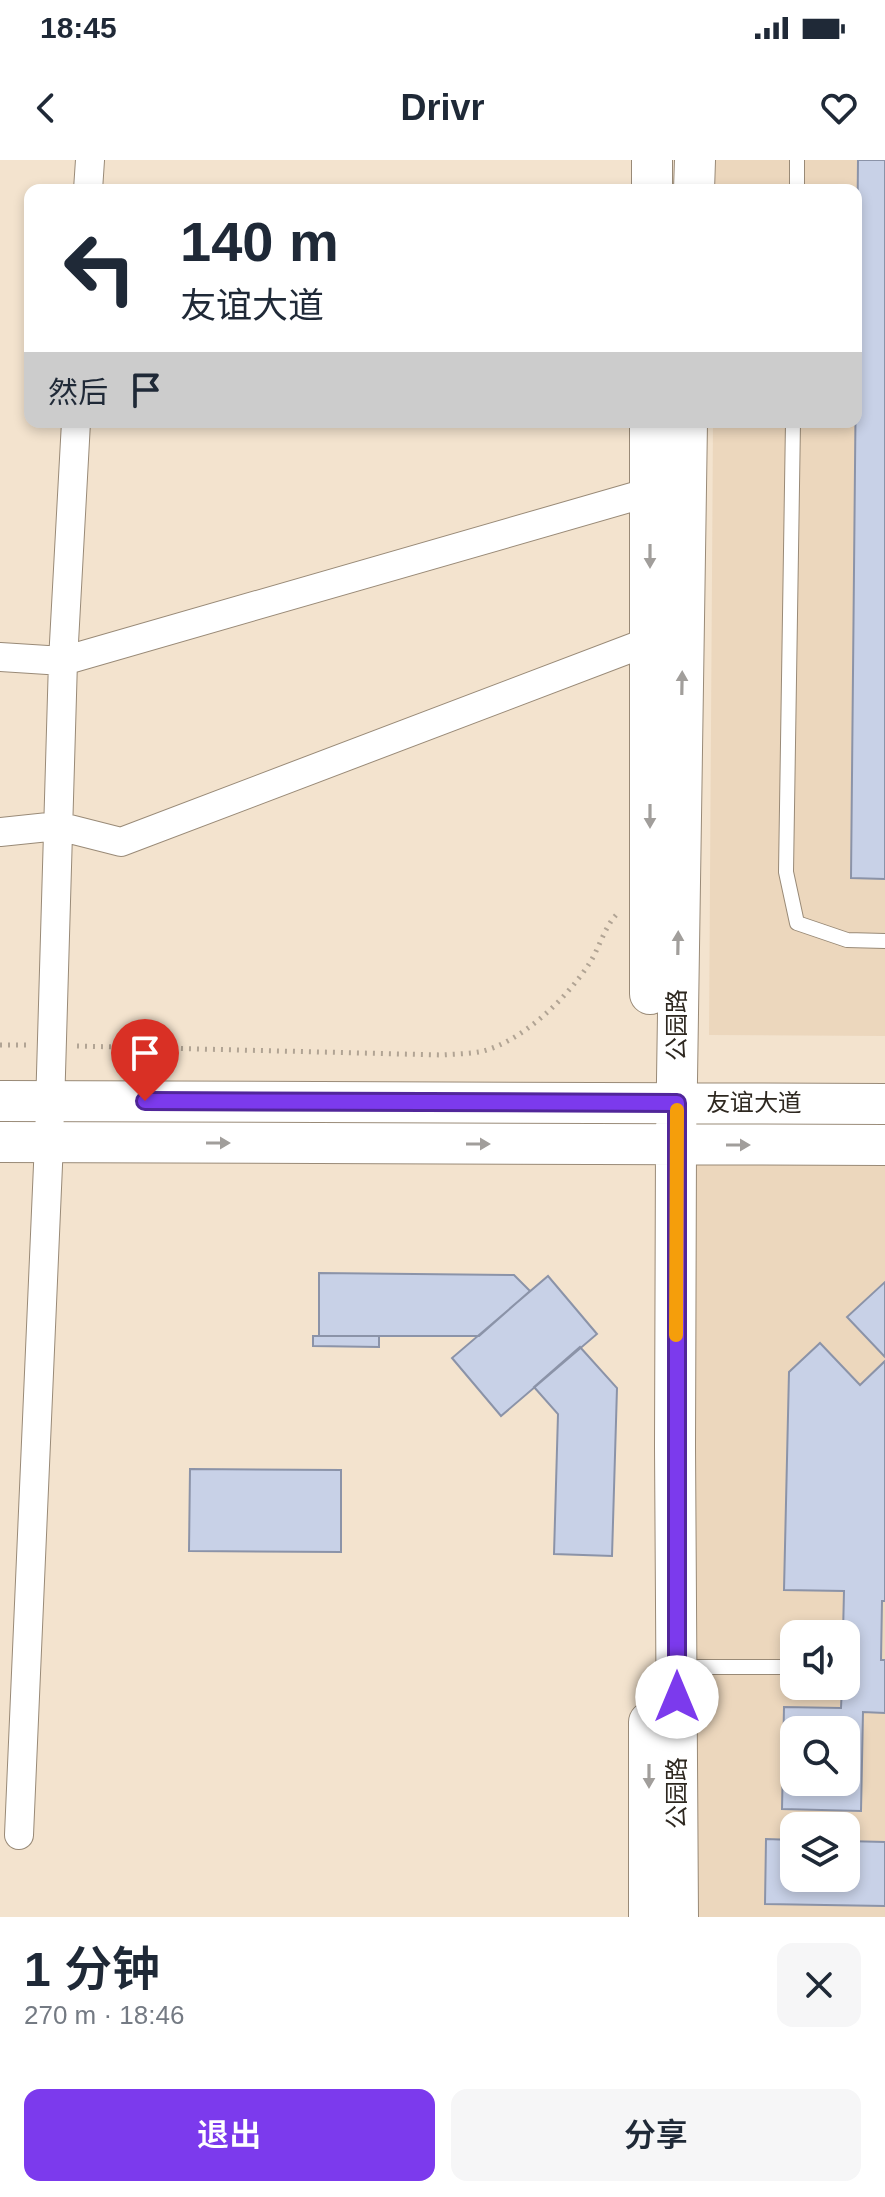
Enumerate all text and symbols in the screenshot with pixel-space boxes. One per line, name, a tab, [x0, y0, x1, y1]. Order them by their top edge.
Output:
text: 18:45	[40, 11, 117, 44]
icon: back	[24, 86, 68, 130]
icon: heart	[817, 86, 861, 130]
text: Drivr	[400, 87, 485, 128]
text: 140 m	[180, 210, 339, 273]
icon: left	[48, 216, 152, 320]
text: 友谊大道	[180, 285, 324, 326]
icon: arrive	[124, 368, 168, 412]
text: 然后	[48, 376, 108, 409]
one-way arrow	[644, 544, 656, 569]
one-way arrow	[676, 670, 688, 695]
one-way arrow	[644, 804, 656, 829]
one-way arrow	[672, 930, 684, 955]
street label: 公园路	[663, 989, 690, 1061]
pin	[111, 1019, 179, 1101]
icon: arrive	[123, 1031, 167, 1075]
street label: 友谊大道	[706, 1089, 802, 1116]
one-way arrow	[206, 1137, 231, 1149]
one-way arrow	[466, 1138, 491, 1150]
one-way arrow	[726, 1139, 751, 1151]
map controls	[780, 1620, 860, 1892]
button: sound	[780, 1620, 860, 1700]
position arrow	[635, 1655, 719, 1739]
button: search	[780, 1716, 860, 1796]
street label: 公园路	[663, 1757, 690, 1829]
one-way arrow	[643, 1764, 655, 1789]
button: layers	[780, 1812, 860, 1892]
text: 1 分钟	[24, 1943, 160, 1996]
button: close	[777, 1943, 861, 2027]
text: 270 m · 18:46	[24, 2000, 184, 2030]
button: 退出	[24, 2089, 435, 2181]
button: 分享	[451, 2089, 861, 2181]

